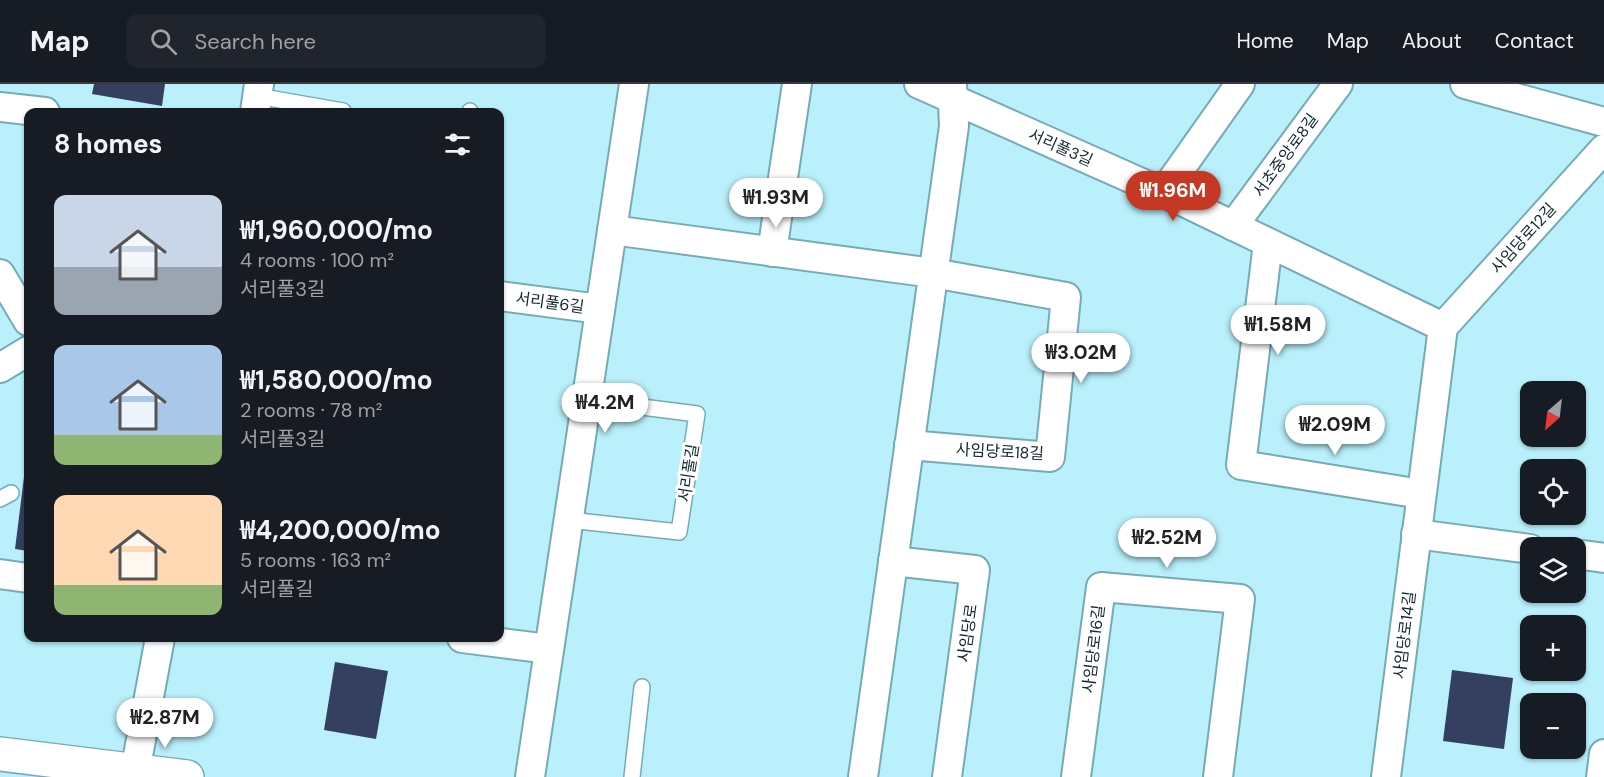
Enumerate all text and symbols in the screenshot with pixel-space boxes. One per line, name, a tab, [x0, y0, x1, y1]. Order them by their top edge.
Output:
search box	[126, 14, 546, 68]
text: Map	[30, 23, 90, 60]
icon: search	[147, 25, 180, 58]
text: Search here	[195, 27, 316, 56]
text: Home	[1236, 27, 1294, 55]
text: Map	[1327, 27, 1369, 55]
text: About	[1402, 27, 1462, 55]
text: Contact	[1495, 27, 1574, 55]
street label: 서초중앙로8길	[1248, 109, 1323, 201]
street label: 서리풀3길	[1025, 124, 1096, 171]
text: 8 homes	[54, 127, 162, 161]
icon: filters	[441, 128, 474, 161]
pin: ₩1.96M	[1124, 171, 1222, 222]
text: ₩1.96M	[1140, 177, 1206, 203]
pin: ₩1.93M	[727, 178, 825, 229]
text: ₩1.93M	[743, 184, 809, 210]
street label: 사임당로12길	[1486, 199, 1561, 278]
text: ₩1,960,000/mo	[240, 213, 433, 247]
icon: home	[102, 219, 174, 291]
text: 4 rooms · 100 m²	[240, 247, 394, 273]
text: 서리풀3길	[240, 276, 325, 302]
street label: 서리풀6길	[514, 287, 586, 318]
pin: ₩1.58M	[1229, 305, 1327, 356]
text: ₩1.58M	[1245, 311, 1311, 337]
pin: ₩3.02M	[1032, 333, 1130, 384]
text: ₩3.02M	[1045, 339, 1117, 365]
text: ₩1,580,000/mo	[240, 363, 433, 397]
icon: home	[102, 369, 174, 441]
north arrow	[1520, 381, 1586, 447]
map controls	[1520, 381, 1586, 759]
pin: ₩4.2M	[563, 383, 647, 434]
text: ₩4.2M	[575, 389, 635, 415]
text: 2 rooms · 78 m²	[240, 397, 382, 423]
pin: ₩2.09M	[1286, 405, 1384, 456]
text: ₩2.09M	[1299, 411, 1371, 437]
text: 서리풀3길	[240, 426, 325, 452]
street label: 사임당로18길	[955, 439, 1045, 464]
street label: 서리풀길	[674, 442, 703, 504]
button: locate	[1520, 459, 1586, 525]
text: ₩4,200,000/mo	[240, 513, 441, 547]
pin: ₩2.52M	[1118, 518, 1216, 569]
icon: home	[102, 519, 174, 591]
text: ₩2.52M	[1132, 524, 1202, 550]
button: layers	[1520, 537, 1586, 603]
text: 5 rooms · 163 m²	[240, 547, 391, 573]
text: 서리풀길	[240, 576, 314, 602]
street label: 사임당로14길	[1389, 590, 1420, 680]
street label: 사임당로	[953, 602, 982, 664]
street label: 사임당로16길	[1078, 604, 1109, 694]
button: +	[1520, 615, 1586, 681]
button: −	[1520, 693, 1586, 759]
pin: ₩2.87M	[116, 698, 214, 749]
text: ₩2.87M	[130, 704, 200, 730]

